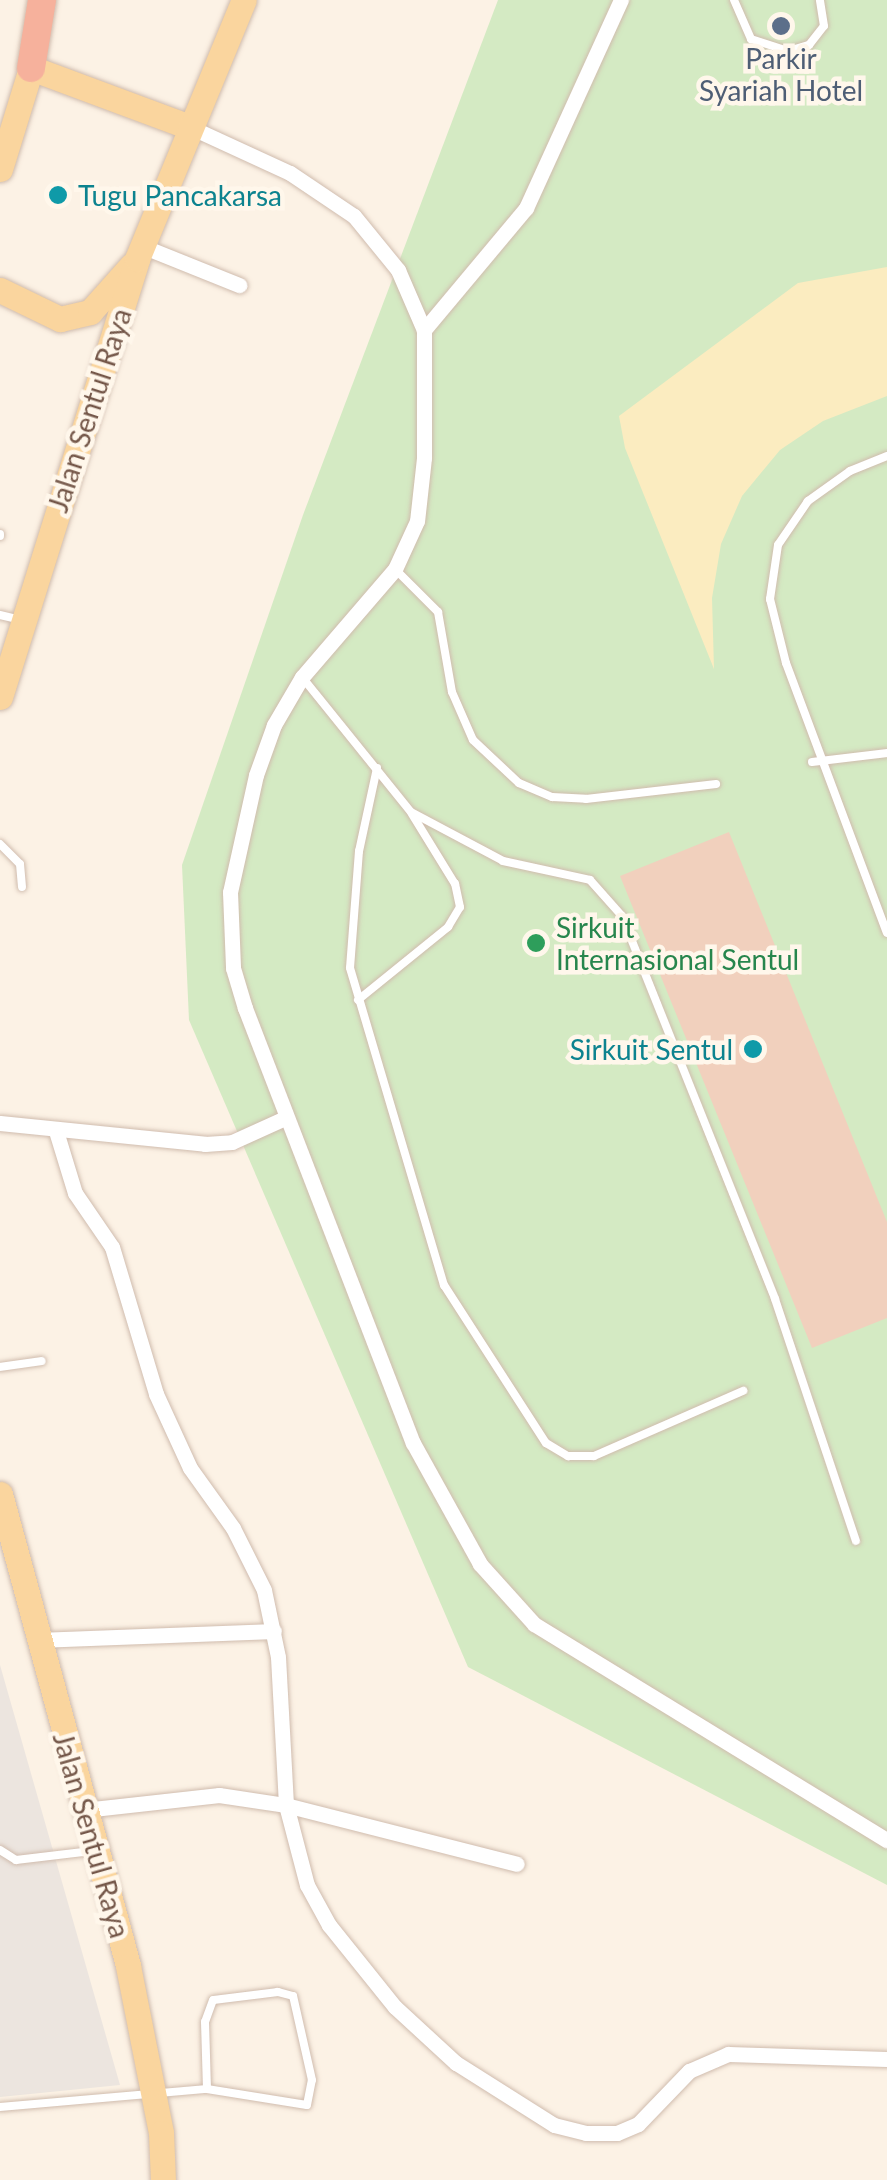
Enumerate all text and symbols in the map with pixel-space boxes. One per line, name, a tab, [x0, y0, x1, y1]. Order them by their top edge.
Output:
marker: Parkir Syariah Hotel	[770, 15, 792, 37]
place label: Parkir Syariah Hotel	[699, 41, 863, 107]
place label: Tugu Pancakarsa	[78, 178, 282, 212]
marker: Tugu Pancakarsa	[47, 184, 69, 206]
street label: Jalan Sentul Raya	[40, 304, 138, 516]
place label: Sirkuit Internasional Sentul	[556, 910, 799, 976]
marker: Sirkuit Internasional Sentul	[525, 932, 547, 954]
place label: Sirkuit Sentul	[570, 1032, 733, 1066]
marker: Sirkuit Sentul	[742, 1038, 764, 1060]
street label: Jalan Sentul Raya	[47, 1728, 137, 1942]

